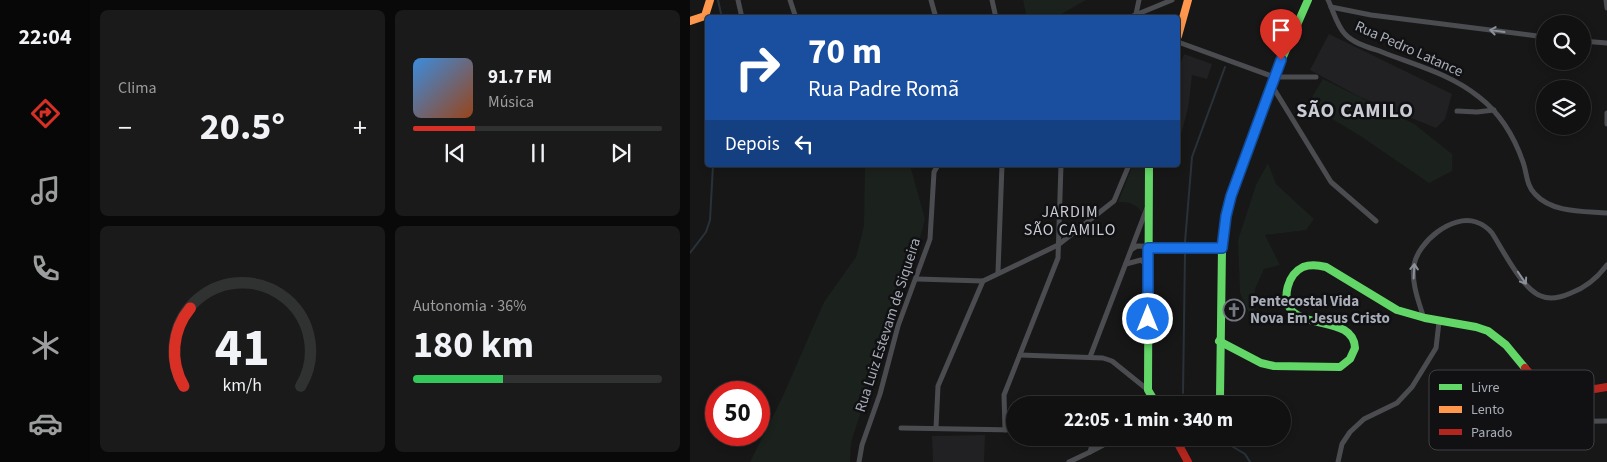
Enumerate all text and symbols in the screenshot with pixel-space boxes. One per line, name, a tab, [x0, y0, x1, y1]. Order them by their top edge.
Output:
pin	[1260, 9, 1302, 60]
map controls	[1536, 15, 1591, 135]
button: search	[1536, 15, 1591, 70]
icon: arrive	[1267, 16, 1295, 44]
street label: Rua Pedro Latance	[1352, 16, 1466, 82]
text: 22:04	[18, 21, 72, 53]
one-way arrow	[1489, 26, 1505, 36]
text: 70 m	[808, 27, 882, 77]
icon: right	[725, 35, 790, 100]
text: 91.7 FM	[488, 64, 552, 91]
text: Rua Padre Romã	[808, 73, 959, 105]
text: Clima	[118, 77, 156, 99]
button: layers	[1536, 80, 1591, 135]
text: Música	[488, 91, 534, 113]
icon: directions	[28, 96, 63, 131]
district label: SÃO CAMILO	[1296, 97, 1414, 125]
text: 20.5°	[200, 100, 285, 154]
text: −	[118, 108, 132, 148]
text: +	[353, 108, 367, 148]
icon: left	[790, 130, 818, 158]
text: Depois	[725, 131, 780, 158]
icon: previous	[441, 139, 469, 167]
icon: pause	[524, 139, 552, 167]
icon: next	[607, 139, 635, 167]
icon: music	[28, 173, 63, 208]
district label: JARDIM SÃO CAMILO	[1024, 201, 1116, 241]
street label: Rua Luiz Estevam de Siqueira	[850, 235, 926, 415]
icon: phone	[28, 251, 63, 286]
one-way arrow	[1410, 264, 1419, 280]
one-way arrow	[1516, 271, 1527, 285]
place label: Pentecostal Vida Nova Em Jesus Cristo	[1250, 291, 1390, 329]
position arrow	[1121, 292, 1173, 344]
text: Autonomia · 36%	[413, 295, 526, 317]
church icon: Pentecostal Vida Nova Em Jesus Cristo	[1222, 298, 1246, 322]
text: 41	[215, 312, 270, 386]
text: 180 km	[413, 318, 534, 372]
icon: climate	[28, 328, 63, 363]
legend	[1429, 370, 1594, 450]
text: km/h	[223, 373, 262, 398]
text: Livre	[1471, 378, 1500, 398]
speed limit sign: 50	[705, 381, 770, 446]
text: Lento	[1471, 400, 1504, 420]
icon: car	[28, 406, 63, 441]
text: 22:05 · 1 min · 340 m	[1064, 407, 1233, 434]
text: Parado	[1471, 423, 1512, 443]

